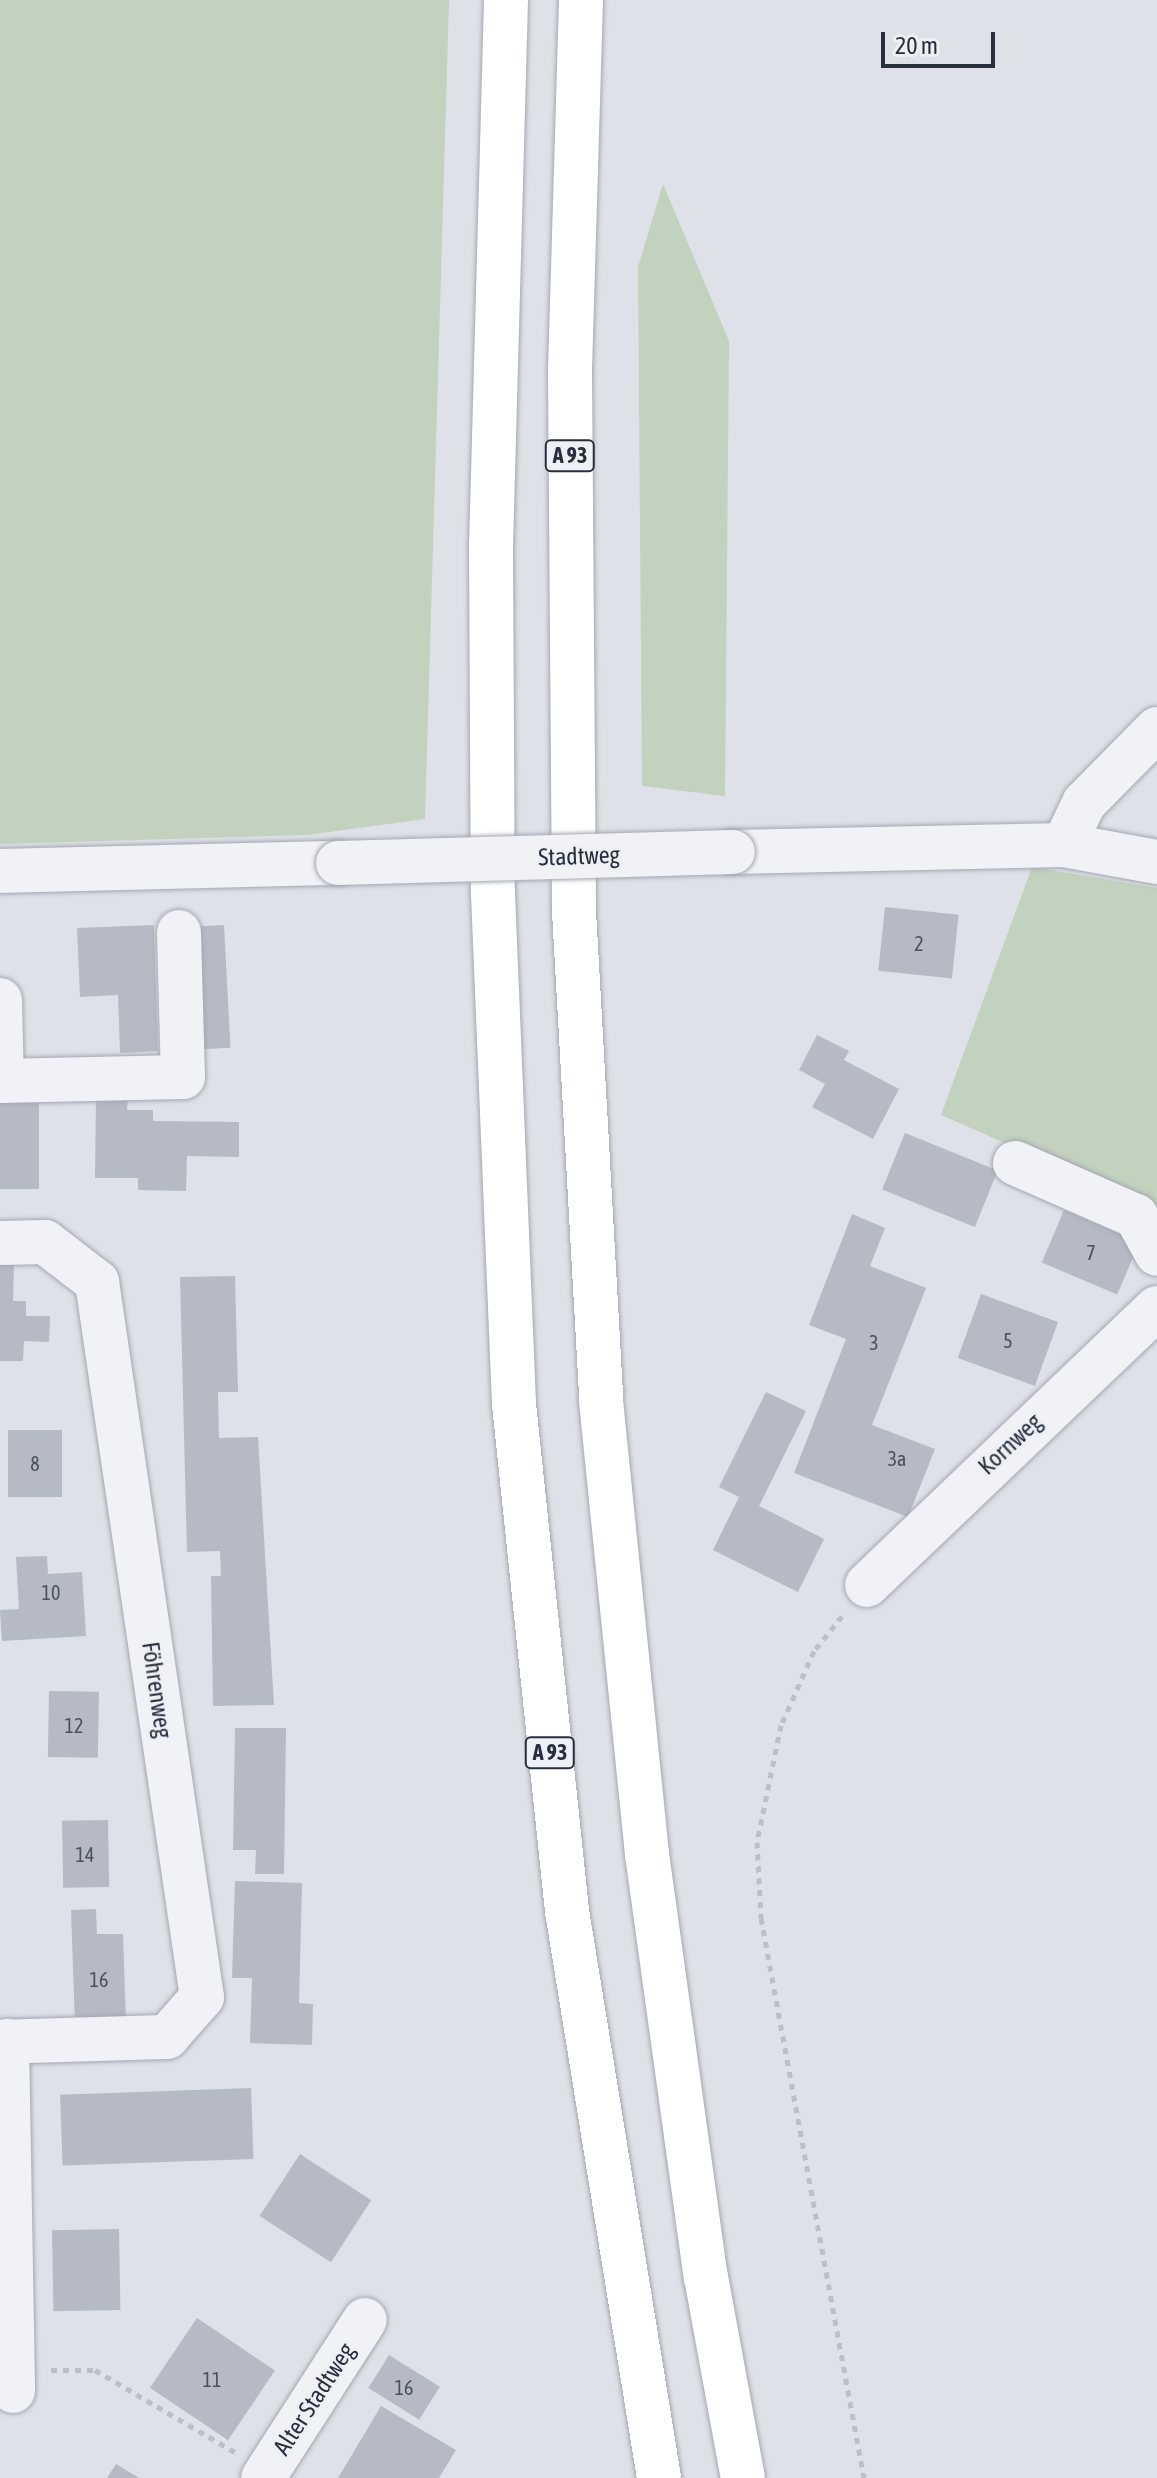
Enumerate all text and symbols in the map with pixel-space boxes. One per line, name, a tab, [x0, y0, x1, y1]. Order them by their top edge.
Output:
scale bar	[885, 16, 999, 66]
text: 20 m	[895, 32, 938, 59]
road number: A 93	[544, 438, 596, 474]
street label: Stadtweg	[538, 840, 620, 872]
house number: 2	[914, 931, 924, 955]
house number: 7	[1086, 1240, 1096, 1264]
house number: 5	[1003, 1328, 1013, 1352]
house number: 3	[869, 1330, 879, 1354]
street label: Kornweg	[972, 1407, 1048, 1481]
house number: 3a	[888, 1446, 906, 1470]
house number: 8	[30, 1451, 40, 1475]
house number: 10	[42, 1580, 60, 1604]
street label: Föhrenweg	[136, 1640, 178, 1740]
house number: 12	[65, 1713, 83, 1737]
road number: A 93	[524, 1735, 576, 1771]
house number: 14	[76, 1842, 94, 1866]
house number: 16	[90, 1967, 108, 1991]
street label: Alter Stadtweg	[267, 2338, 361, 2460]
house number: 11	[203, 2367, 221, 2391]
house number: 16	[395, 2375, 413, 2399]

